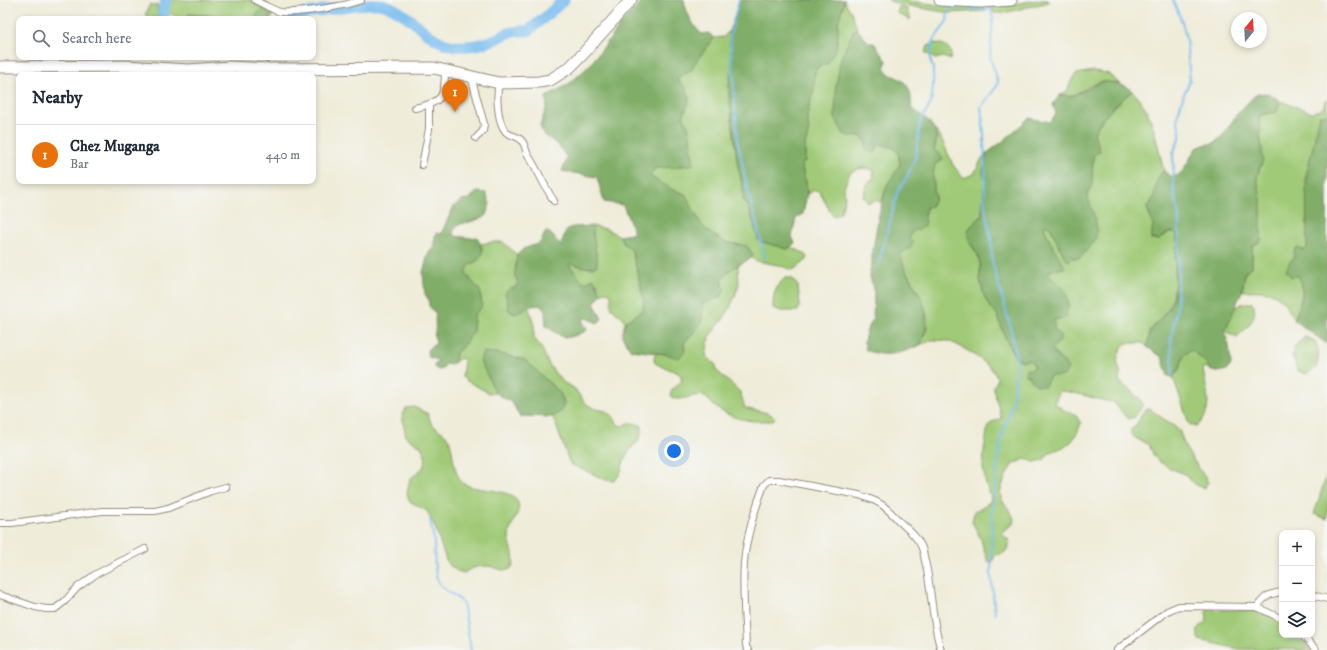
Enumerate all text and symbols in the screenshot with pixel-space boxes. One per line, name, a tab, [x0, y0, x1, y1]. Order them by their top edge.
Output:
north arrow	[1231, 12, 1267, 48]
search box	[16, 16, 316, 60]
icon: search	[30, 27, 52, 49]
text: Search here	[62, 29, 131, 48]
pin: 1	[442, 79, 468, 112]
text: Nearby	[32, 87, 82, 109]
text: Chez Muganga	[70, 137, 160, 156]
text: 1	[43, 147, 47, 163]
text: 440 m	[265, 147, 300, 163]
text: Bar	[70, 156, 89, 172]
your location	[664, 441, 684, 461]
map controls	[1279, 530, 1315, 638]
button: +	[1279, 530, 1315, 566]
button: −	[1279, 566, 1315, 602]
button: layers	[1279, 602, 1315, 638]

